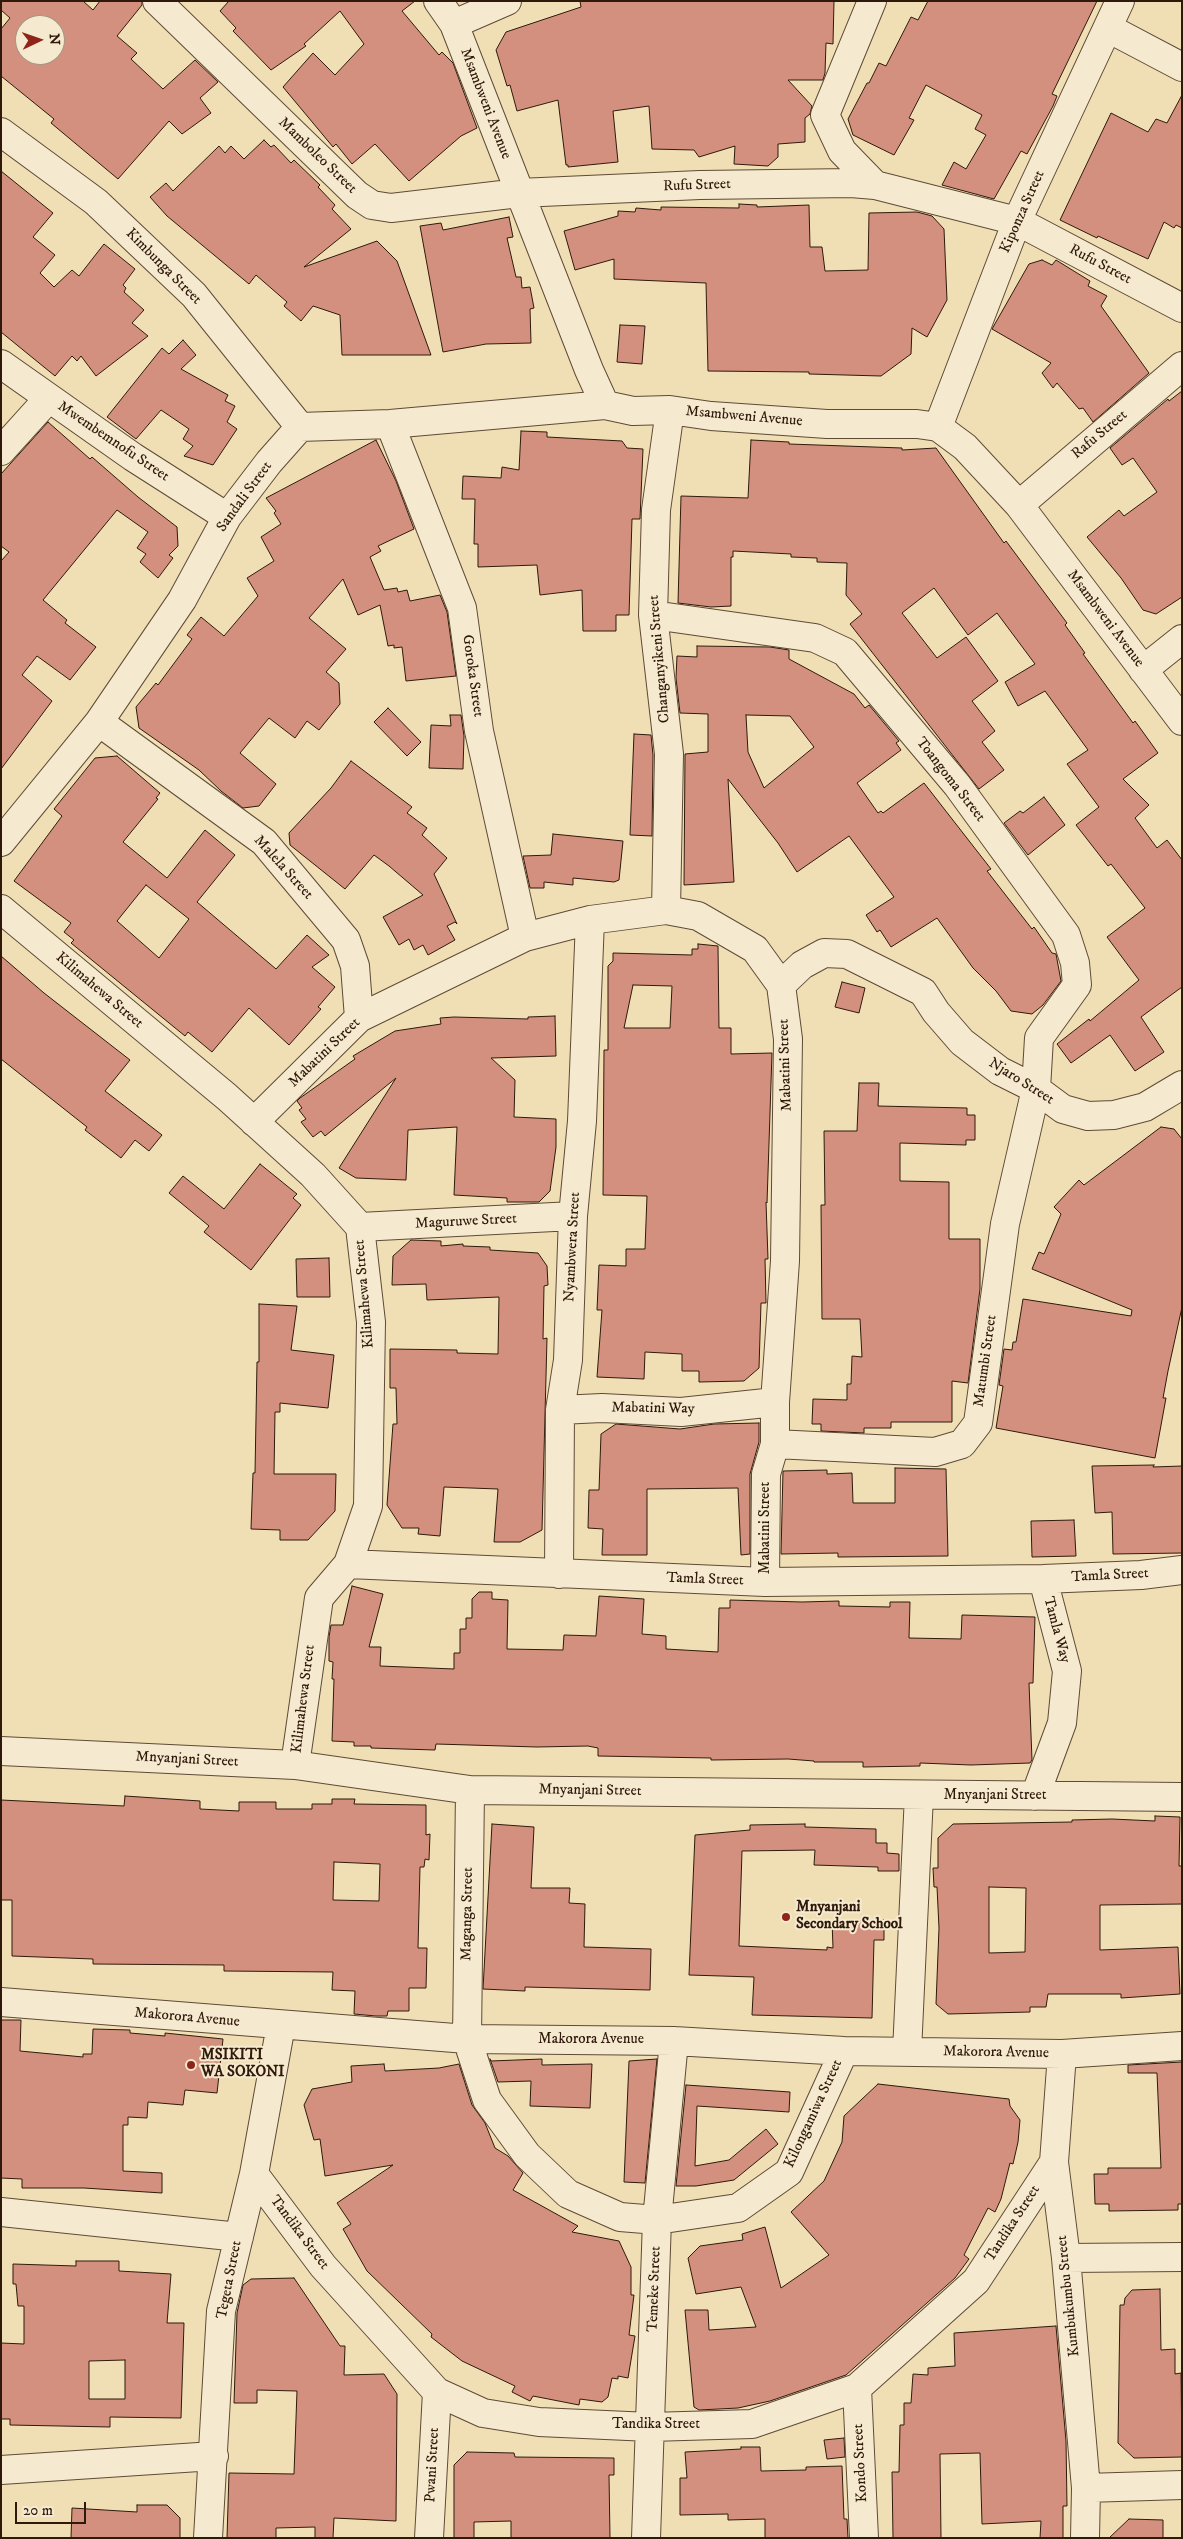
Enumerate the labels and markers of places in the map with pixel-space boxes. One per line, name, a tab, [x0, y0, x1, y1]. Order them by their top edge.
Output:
place label: Mnyanjani Secondary School	[796, 1899, 903, 1934]
marker: Mnyanjani Secondary School	[780, 1911, 792, 1923]
place label: MSIKITI WA SOKONI	[201, 2047, 284, 2082]
marker: MSIKITI WA SOKONI	[185, 2059, 197, 2071]

